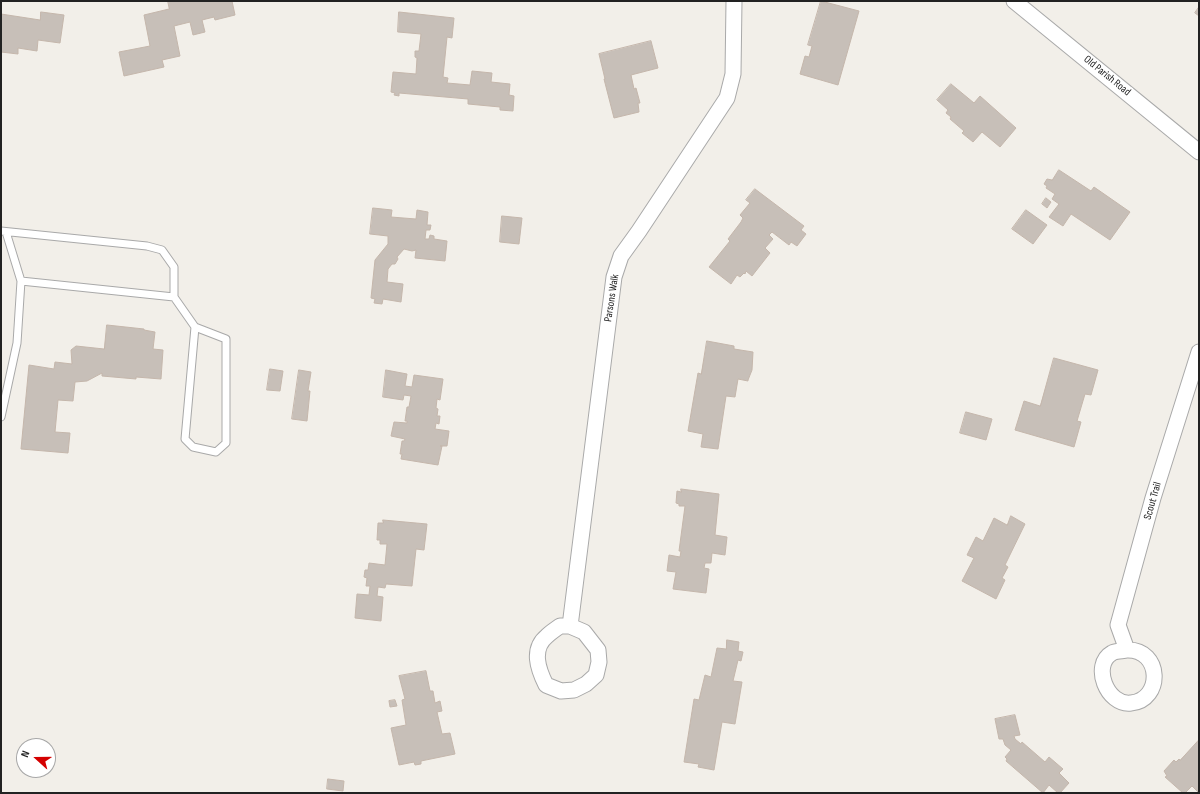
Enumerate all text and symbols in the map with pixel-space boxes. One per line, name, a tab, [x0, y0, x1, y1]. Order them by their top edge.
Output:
street label: Old Parish Road	[1081, 53, 1133, 99]
street label: Parsons Walk	[602, 273, 622, 323]
street label: Scout Trail	[1141, 481, 1165, 521]
north arrow	[16, 738, 56, 778]
text: N	[18, 749, 32, 759]

